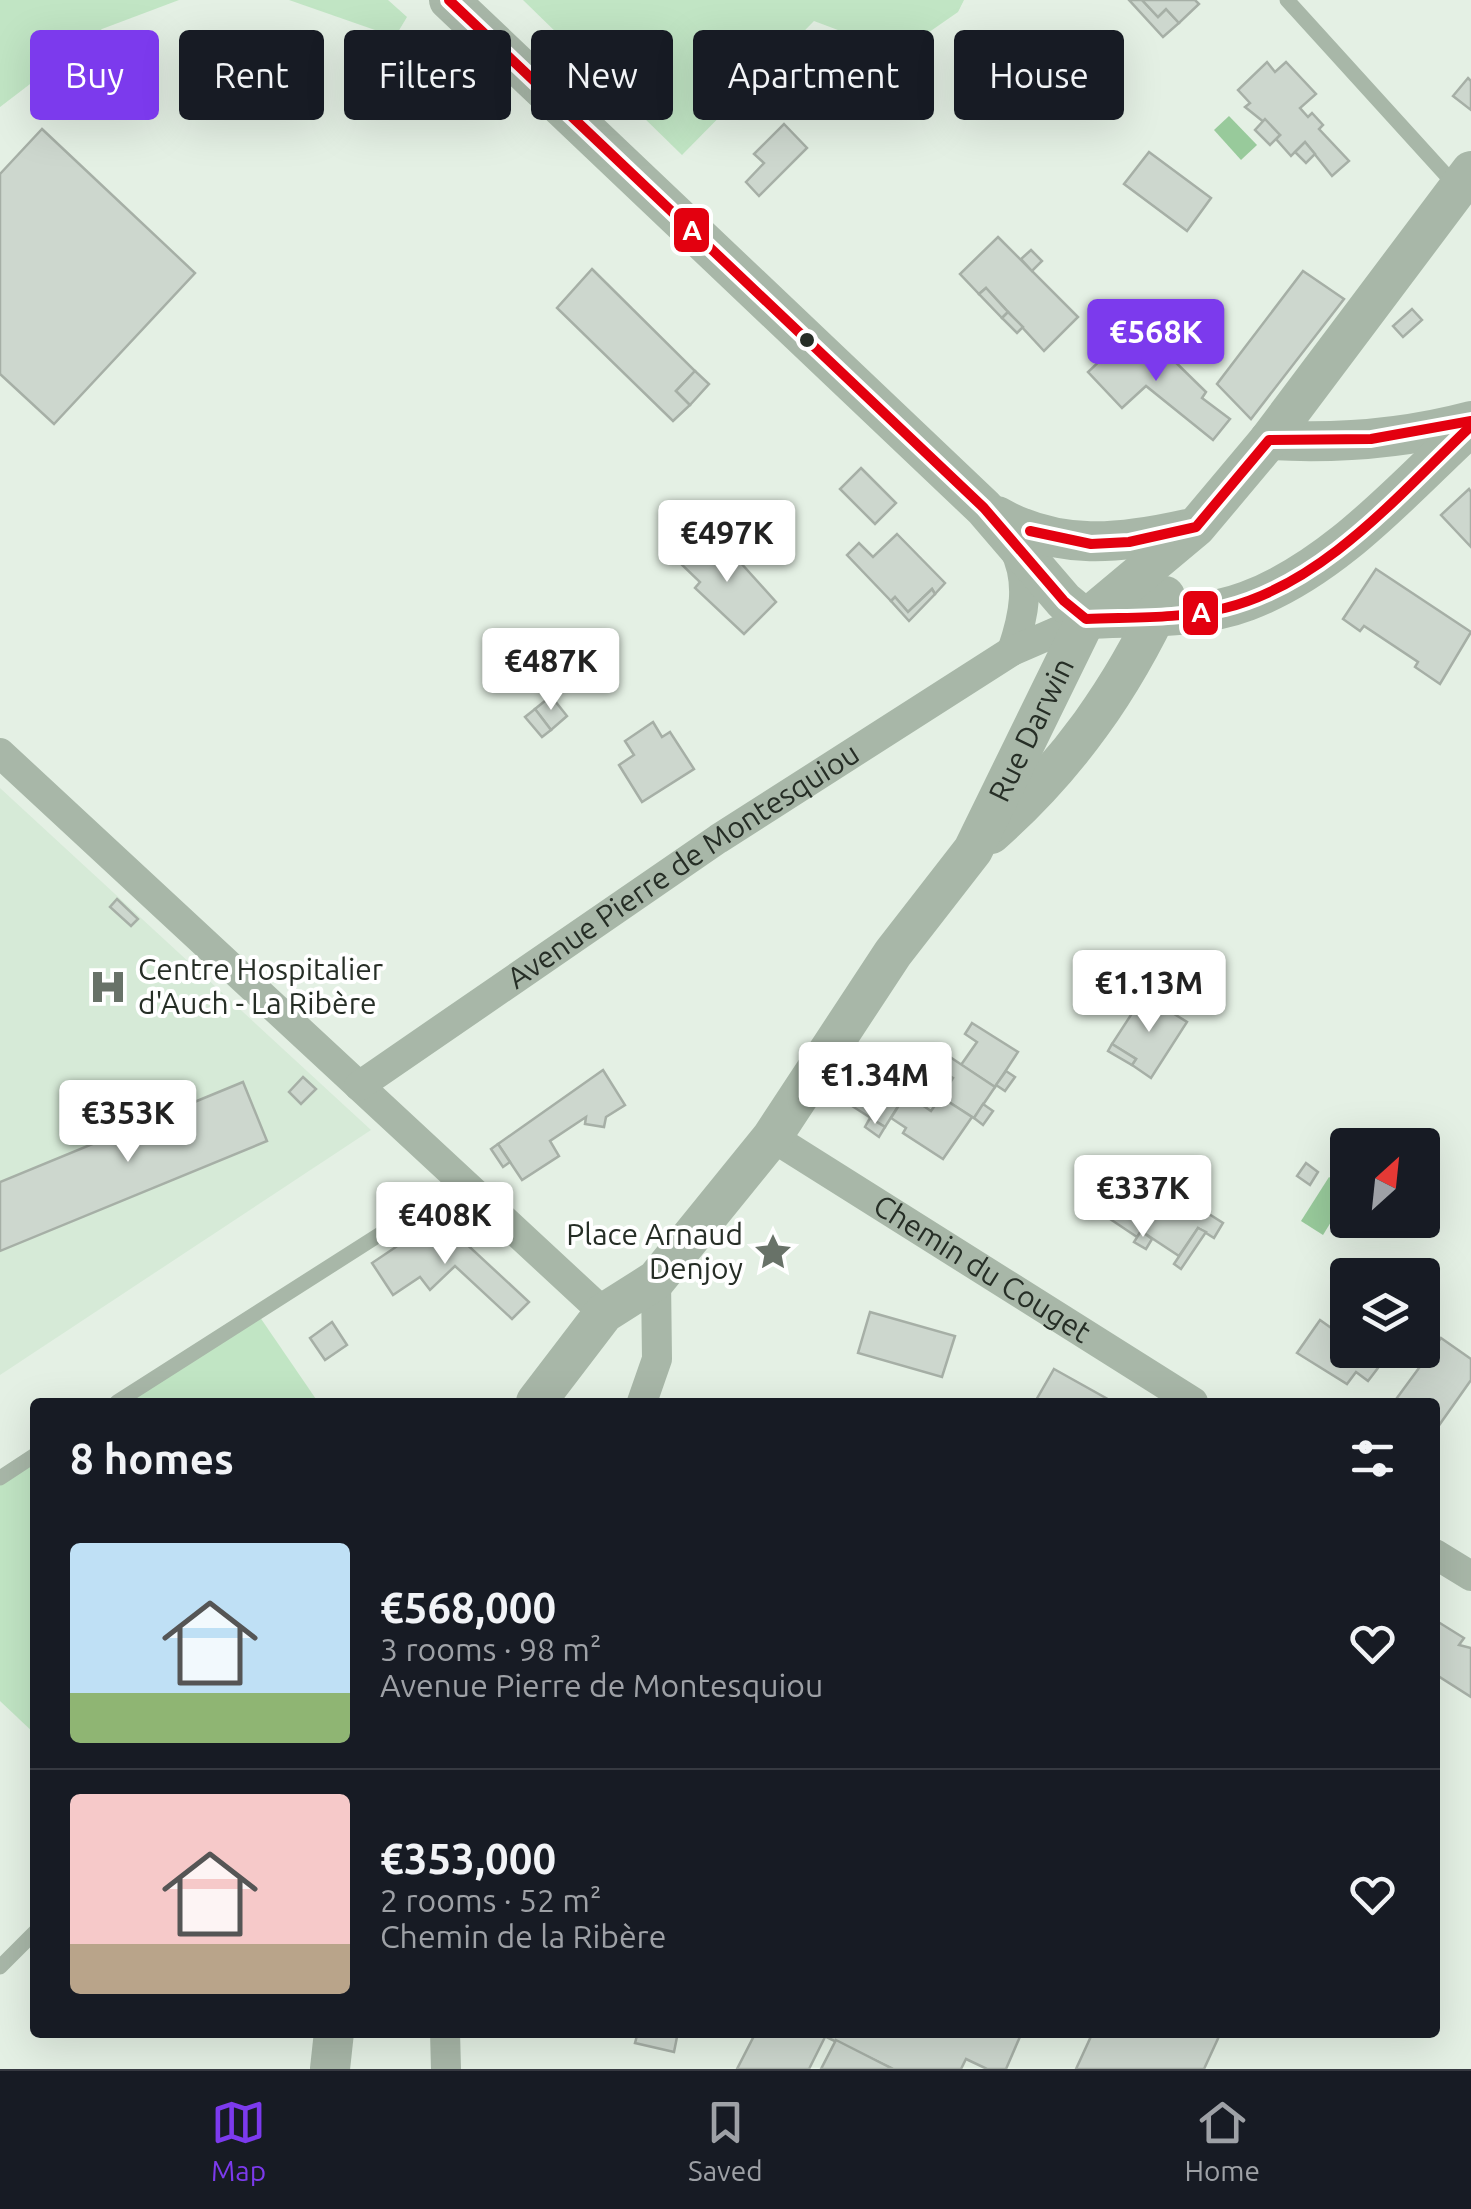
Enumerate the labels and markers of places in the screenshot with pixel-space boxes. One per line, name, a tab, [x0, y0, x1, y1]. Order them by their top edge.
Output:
pin: €568K	[1086, 299, 1226, 384]
unlabelled marker	[797, 330, 817, 350]
pin: €497K	[657, 500, 797, 585]
pin: €487K	[481, 628, 621, 713]
pin: €1.13M	[1068, 950, 1230, 1035]
place label: Centre Hospitalier d'Auch - La Ribère	[138, 952, 384, 1020]
hospital icon: Centre Hospitalier d'Auch - La Ribère	[87, 966, 129, 1008]
pin: €1.34M	[794, 1042, 956, 1127]
pin: €353K	[58, 1080, 198, 1165]
pin: €337K	[1073, 1155, 1213, 1240]
pin: €408K	[375, 1182, 515, 1267]
place label: Place Arnaud Denjoy	[566, 1217, 743, 1285]
place icon: Place Arnaud Denjoy	[752, 1231, 794, 1273]

